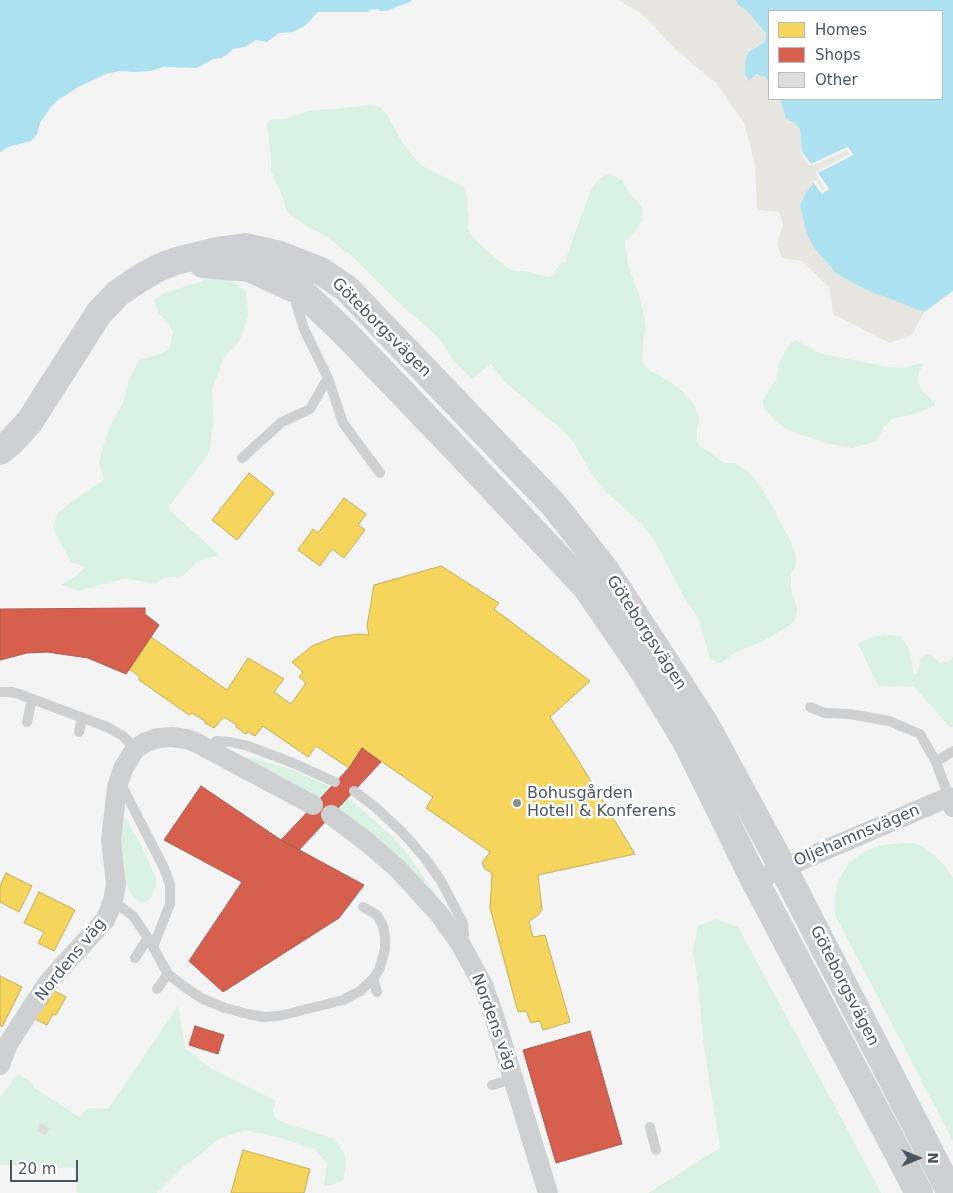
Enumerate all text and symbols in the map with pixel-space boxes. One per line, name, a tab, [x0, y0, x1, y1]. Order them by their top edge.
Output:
legend	[768, 10, 943, 100]
text: Homes	[815, 21, 867, 39]
text: Shops	[815, 46, 861, 64]
text: Other	[815, 71, 858, 89]
street label: Göteborgsvägen	[327, 274, 435, 382]
street label: Göteborgsvägen	[602, 572, 690, 694]
place label: Bohusgården Hotell & Konferens	[527, 784, 676, 822]
marker: Bohusgården Hotell & Konferens	[511, 797, 523, 809]
street label: Oljehamnsvägen	[791, 801, 923, 871]
street label: Nordens väg	[32, 915, 110, 1005]
street label: Göteborgsvägen	[805, 923, 883, 1049]
street label: Nordens väg	[467, 971, 519, 1073]
north arrow	[893, 1133, 943, 1183]
scale bar	[12, 1150, 80, 1182]
text: N	[925, 1152, 941, 1164]
text: 20 m	[18, 1160, 56, 1178]

